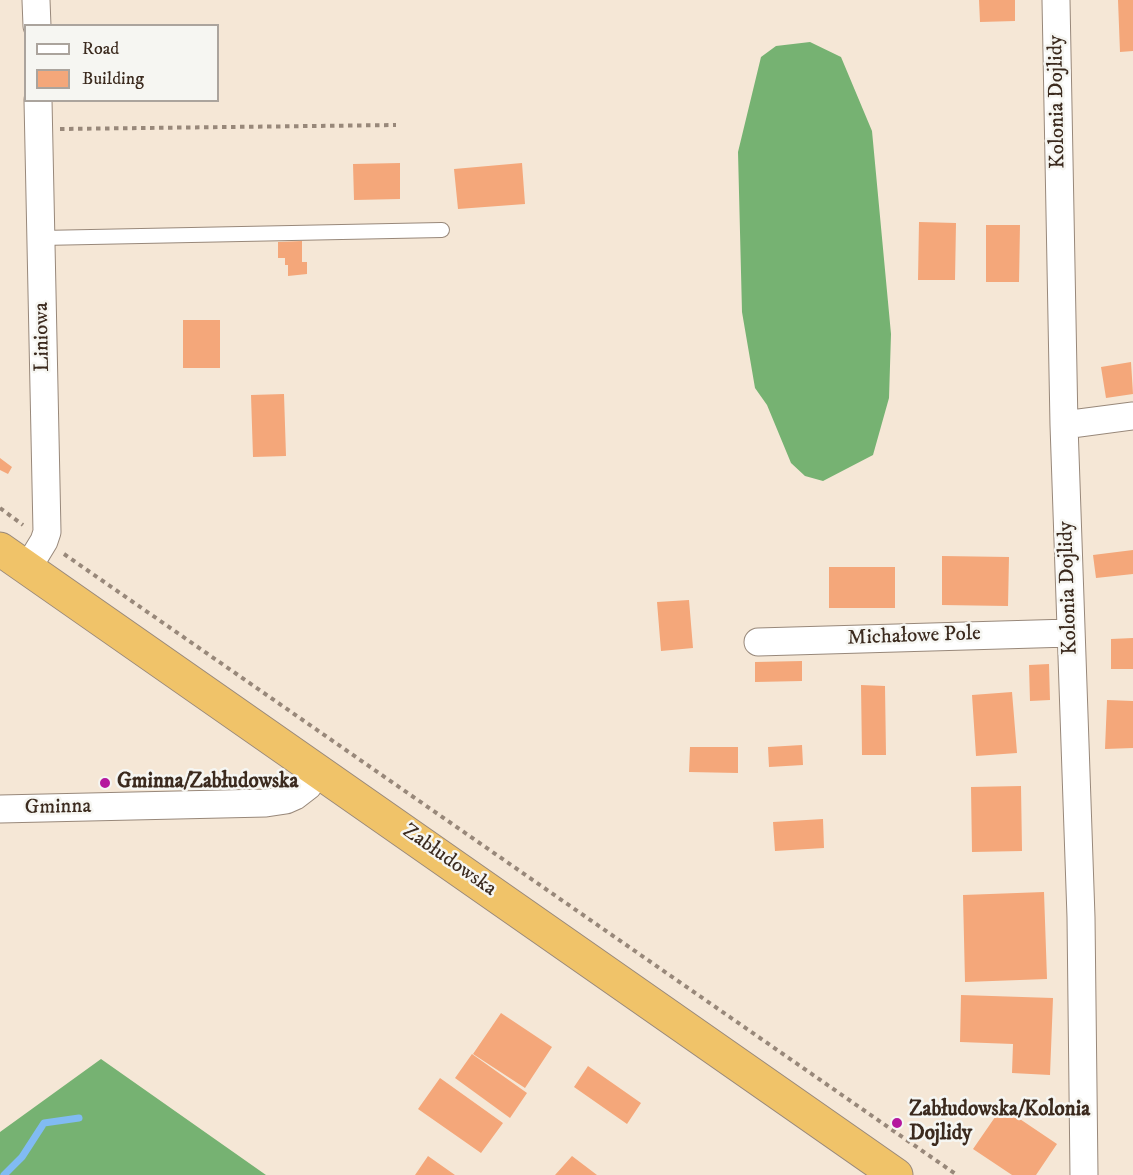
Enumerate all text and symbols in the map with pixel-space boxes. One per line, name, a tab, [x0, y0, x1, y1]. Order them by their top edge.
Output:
legend	[24, 24, 219, 102]
street label: Kolonia Dojlidy	[1044, 35, 1072, 169]
text: Road	[82, 38, 119, 60]
text: Building	[82, 68, 144, 90]
street label: Liniowa	[30, 302, 56, 372]
street label: Kolonia Dojlidy	[1054, 521, 1084, 655]
street label: Michałowe Pole	[847, 622, 981, 652]
place label: Gminna/Zabłudowska	[117, 770, 298, 796]
marker: Gminna/Zabłudowska	[98, 776, 112, 790]
street label: Gminna	[24, 795, 92, 821]
street label: Zabłudowska	[397, 819, 501, 903]
place label: Zabłudowska/Kolonia Dojlidy	[909, 1098, 1090, 1148]
marker: Zabłudowska/Kolonia Dojlidy	[890, 1116, 904, 1130]

